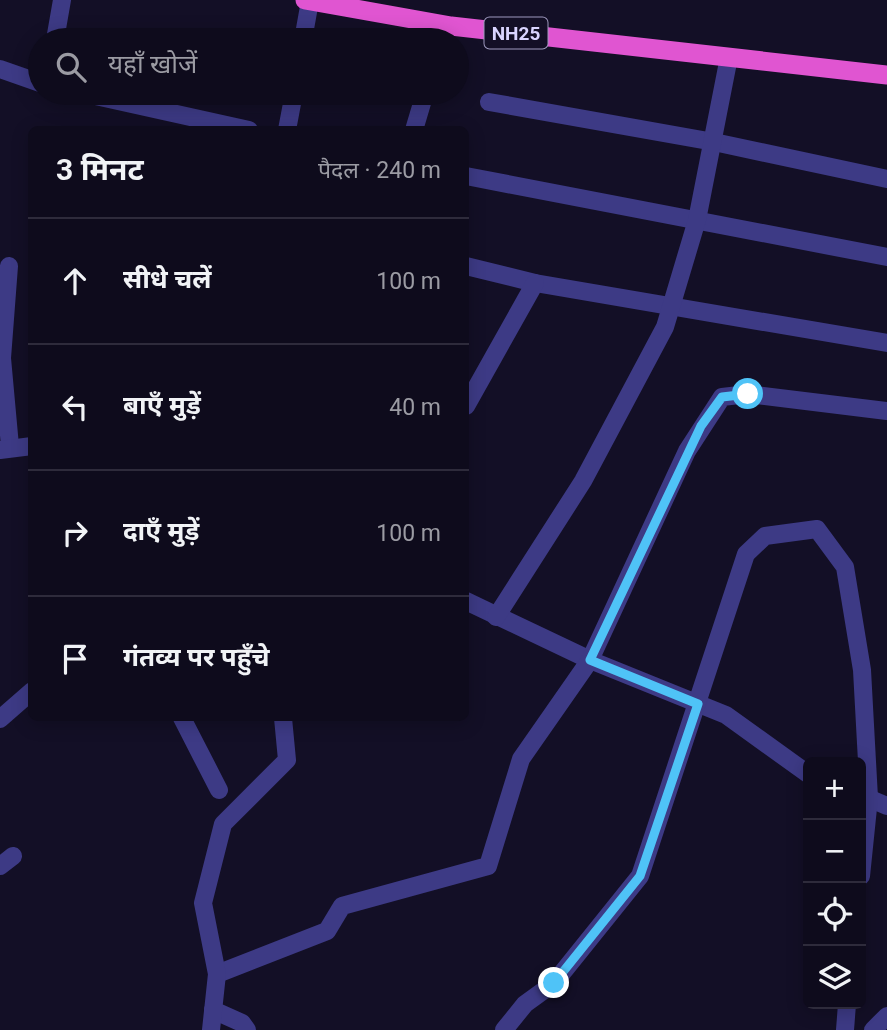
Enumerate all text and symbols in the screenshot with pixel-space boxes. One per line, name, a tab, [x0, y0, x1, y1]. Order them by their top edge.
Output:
road number: NH25	[484, 18, 548, 48]
search box	[28, 28, 469, 105]
icon: search	[52, 48, 90, 86]
text: यहाँ खोजें	[108, 49, 197, 79]
text: 3 मिनट	[56, 152, 144, 187]
text: पैदल · 240 m	[318, 157, 441, 184]
icon: ahead	[56, 262, 94, 300]
text: सीधे चलें	[123, 264, 211, 294]
text: 100 m	[376, 268, 441, 295]
route start	[732, 378, 763, 409]
icon: left	[56, 388, 94, 426]
text: बाएँ मुड़ें	[123, 390, 201, 420]
text: 40 m	[389, 394, 441, 421]
icon: right	[56, 514, 94, 552]
text: दाएँ मुड़ें	[123, 516, 199, 546]
text: 100 m	[376, 520, 441, 547]
icon: arrive	[56, 640, 94, 678]
text: गंतव्य पर पहुँचे	[123, 642, 270, 672]
map controls	[803, 757, 866, 1009]
button: +	[803, 757, 866, 820]
button: −	[803, 820, 866, 883]
button: locate	[803, 883, 866, 946]
button: layers	[803, 946, 866, 1009]
route end	[538, 967, 569, 998]

